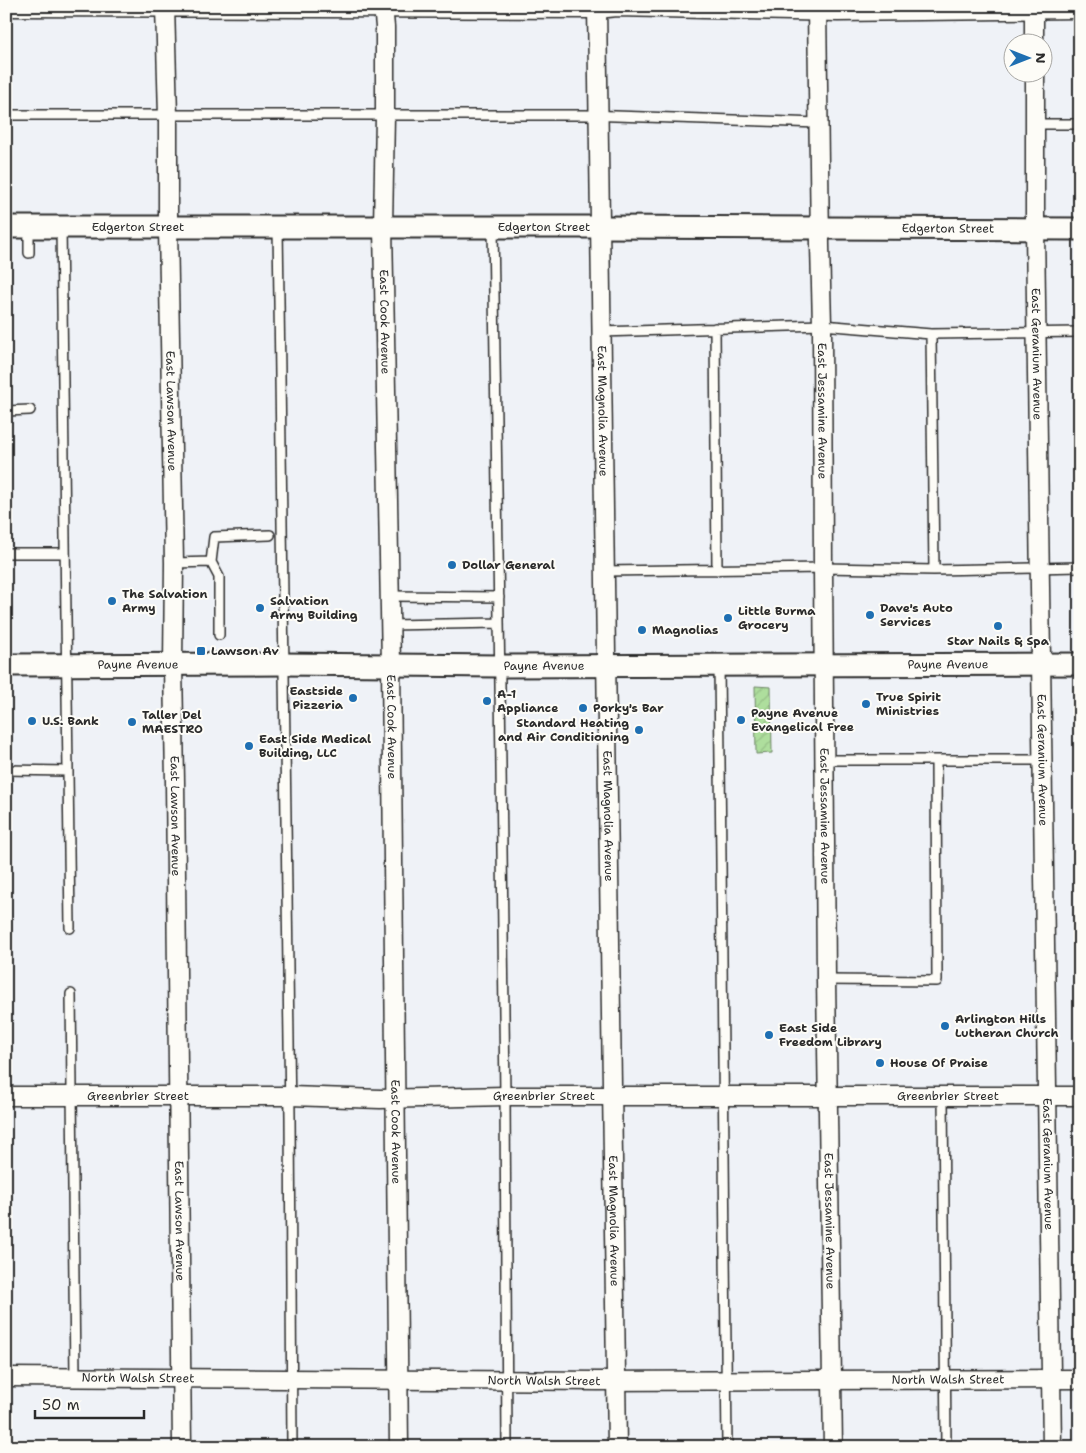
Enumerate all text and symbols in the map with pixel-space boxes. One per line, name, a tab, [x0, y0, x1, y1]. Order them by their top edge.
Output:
north arrow	[1004, 32, 1054, 82]
text: N	[1032, 52, 1050, 64]
street label: Edgerton Street	[92, 219, 184, 235]
street label: Edgerton Street	[498, 219, 590, 235]
street label: Edgerton Street	[902, 220, 994, 237]
street label: East Cook Avenue	[376, 269, 394, 375]
street label: East Geranium Avenue	[1028, 288, 1046, 420]
street label: East Jessamine Avenue	[814, 343, 831, 479]
street label: East Magnolia Avenue	[594, 345, 612, 477]
street label: East Lawson Avenue	[162, 351, 180, 472]
place label: Dollar General	[462, 557, 555, 573]
marker: Dollar General	[446, 559, 458, 571]
place label: The Salvation Army	[122, 586, 207, 616]
place label: Salvation Army Building	[270, 593, 358, 623]
marker: The Salvation Army	[106, 595, 118, 607]
place label: Dave's Auto Services	[880, 600, 953, 630]
marker: Salvation Army Building	[254, 602, 266, 614]
place label: Little Burma Grocery	[738, 603, 816, 633]
marker: Dave's Auto Services	[864, 609, 876, 621]
marker: Little Burma Grocery	[722, 612, 734, 624]
marker: Star Nails & Spa	[992, 620, 1004, 632]
place label: Magnolias	[652, 622, 718, 638]
marker: Magnolias	[636, 624, 648, 636]
place label: Star Nails & Spa	[947, 633, 1050, 649]
place label: Lawson Av	[211, 643, 279, 659]
marker: Lawson Av	[195, 645, 207, 657]
street label: Payne Avenue	[97, 656, 179, 673]
street label: Payne Avenue	[907, 656, 989, 673]
street label: Payne Avenue	[503, 658, 585, 674]
street label: East Cook Avenue	[383, 674, 400, 779]
place label: Eastside Pizzeria	[289, 683, 344, 713]
place label: A-1 Appliance	[497, 686, 558, 716]
place label: True Spirit Ministries	[876, 689, 941, 719]
marker: Eastside Pizzeria	[347, 692, 359, 704]
street label: East Geranium Avenue	[1033, 694, 1051, 826]
marker: A-1 Appliance	[481, 695, 493, 707]
marker: True Spirit Ministries	[860, 698, 872, 710]
place label: Porky's Bar	[593, 700, 664, 716]
marker: Porky's Bar	[577, 702, 589, 714]
place label: Payne Avenue Evangelical Free	[751, 705, 854, 735]
place label: Taller Del MAESTRO	[142, 707, 203, 737]
place label: U.S. Bank	[42, 713, 99, 729]
marker: Payne Avenue Evangelical Free	[735, 714, 747, 726]
marker: U.S. Bank	[26, 715, 38, 727]
place label: Standard Heating and Air Conditioning	[498, 715, 629, 745]
marker: Taller Del MAESTRO	[126, 716, 138, 728]
marker: Standard Heating and Air Conditioning	[633, 724, 645, 736]
place label: East Side Medical Building, LLC	[259, 731, 371, 761]
marker: East Side Medical Building, LLC	[243, 740, 255, 752]
street label: East Jessamine Avenue	[816, 748, 833, 884]
street label: East Magnolia Avenue	[599, 750, 617, 882]
street label: East Lawson Avenue	[167, 755, 184, 876]
place label: Arlington Hills Lutheran Church	[955, 1011, 1058, 1041]
place label: East Side Freedom Library	[779, 1020, 882, 1050]
marker: Arlington Hills Lutheran Church	[939, 1020, 951, 1032]
marker: East Side Freedom Library	[763, 1029, 775, 1041]
place label: House Of Praise	[890, 1055, 988, 1071]
marker: House Of Praise	[874, 1057, 886, 1069]
street label: East Cook Avenue	[387, 1079, 404, 1184]
street label: Greenbrier Street	[87, 1088, 189, 1104]
street label: Greenbrier Street	[493, 1088, 595, 1104]
street label: Greenbrier Street	[897, 1088, 999, 1104]
street label: East Geranium Avenue	[1039, 1098, 1057, 1230]
street label: East Jessamine Avenue	[821, 1153, 839, 1289]
street label: East Magnolia Avenue	[605, 1155, 623, 1287]
street label: East Lawson Avenue	[171, 1161, 188, 1281]
street label: North Walsh Street	[81, 1370, 195, 1386]
street label: North Walsh Street	[891, 1371, 1005, 1388]
street label: North Walsh Street	[487, 1372, 601, 1389]
scale bar	[35, 1388, 144, 1420]
text: 50 m	[42, 1395, 80, 1415]

